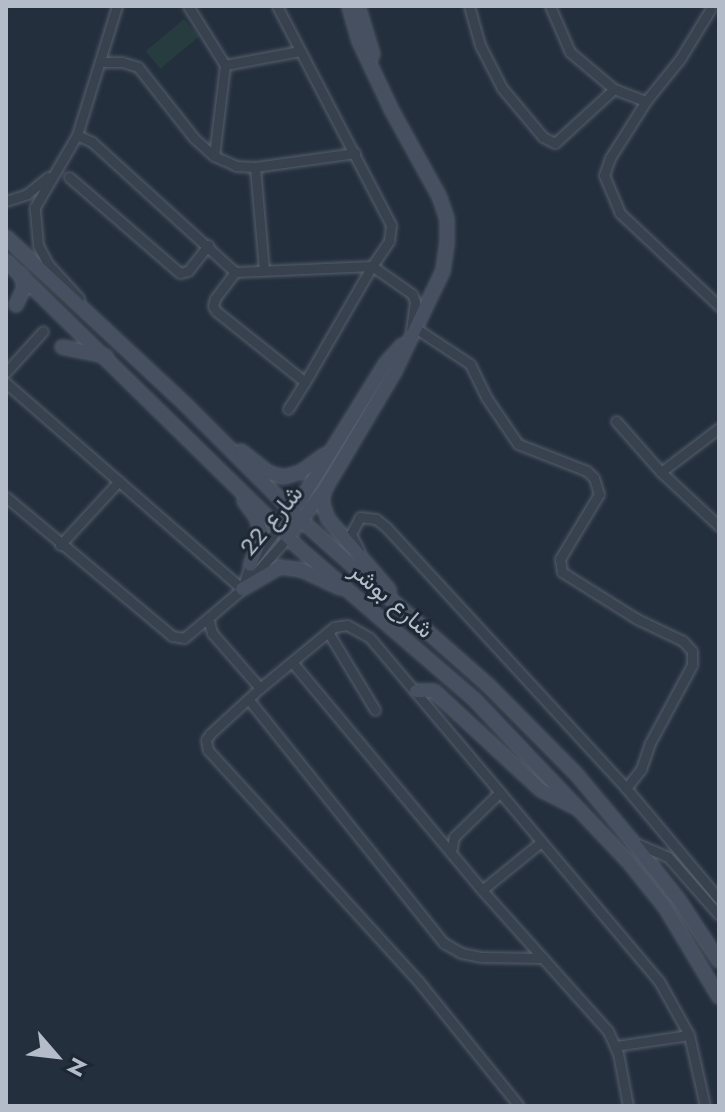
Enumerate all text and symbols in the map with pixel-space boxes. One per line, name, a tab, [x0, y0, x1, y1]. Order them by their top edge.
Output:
street label: شارع 22	[233, 479, 309, 561]
street label: شارع بوشر	[344, 556, 440, 644]
north arrow	[16, 1016, 96, 1096]
text: N	[59, 1052, 95, 1082]

